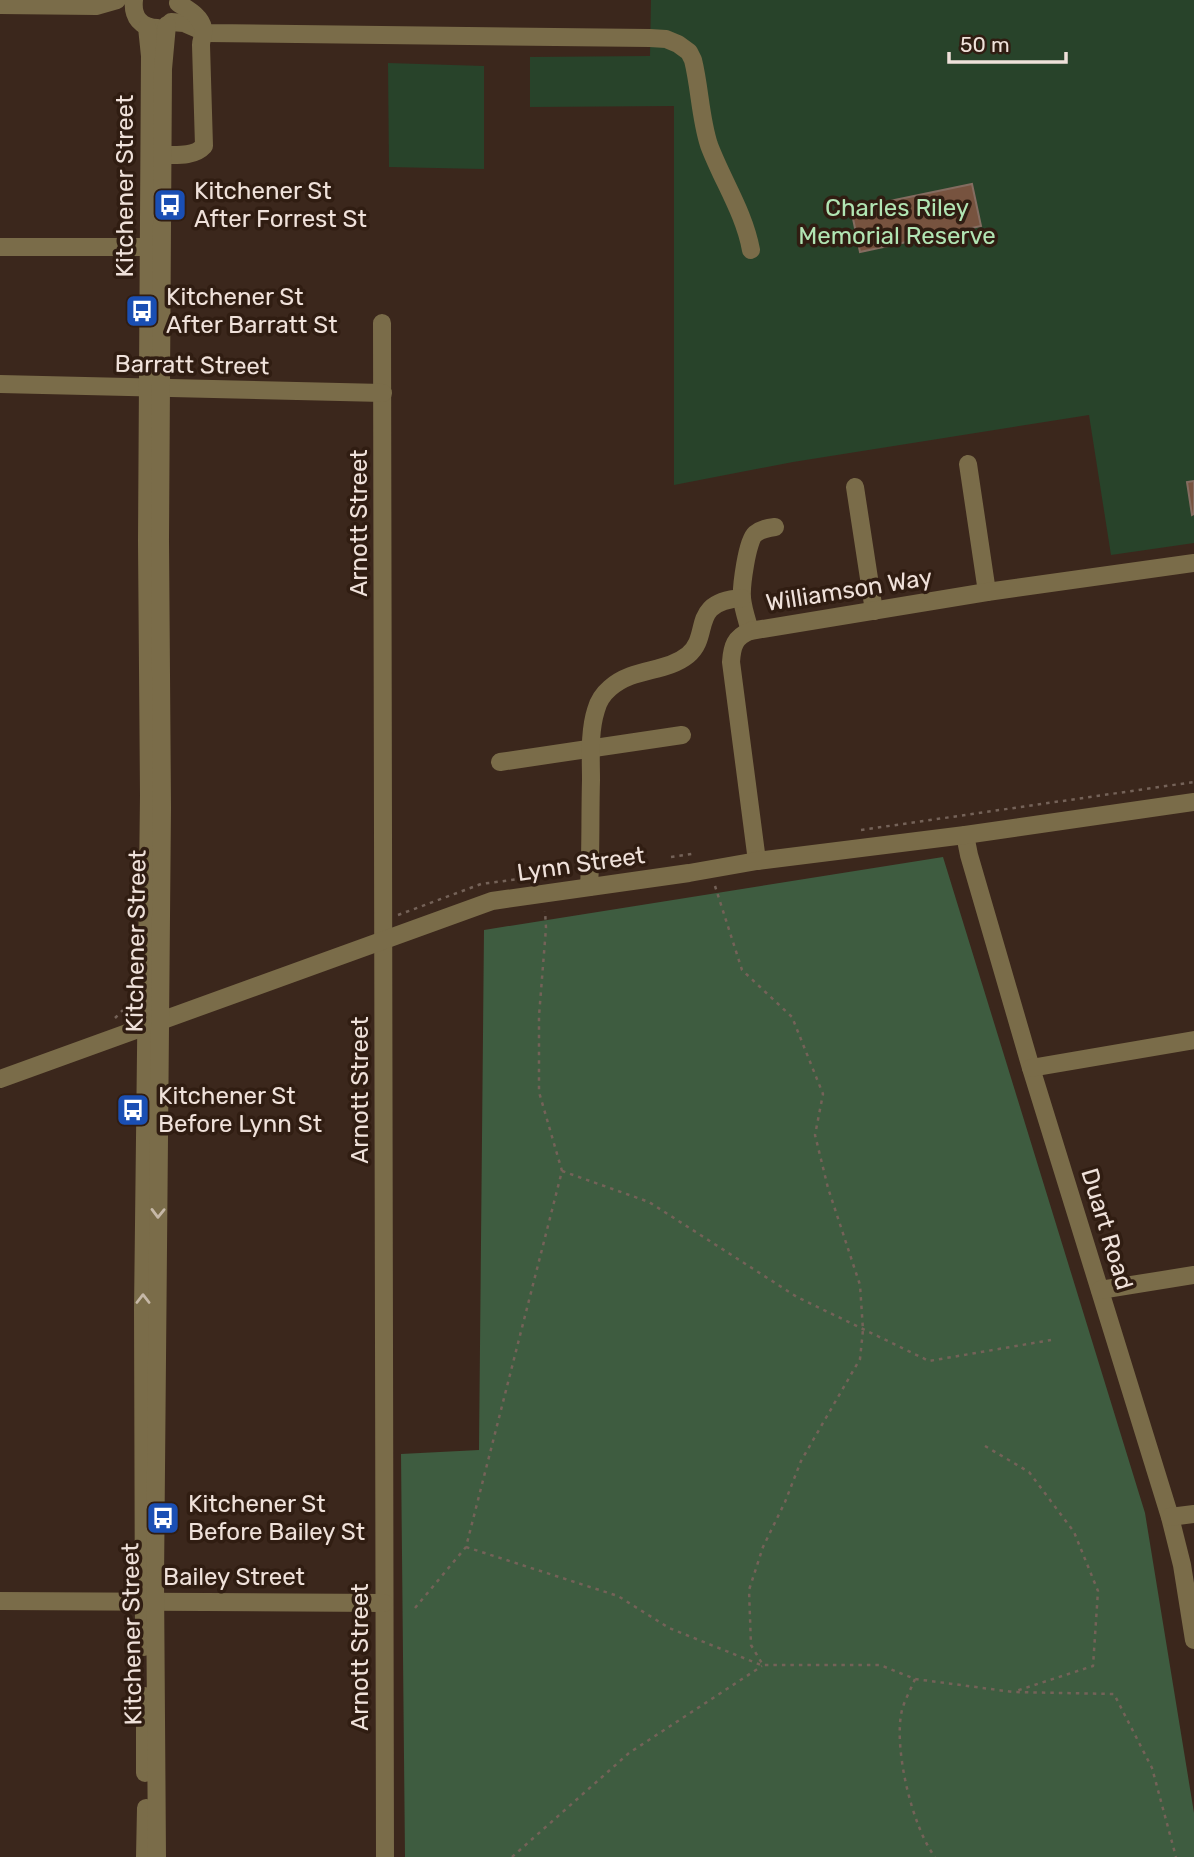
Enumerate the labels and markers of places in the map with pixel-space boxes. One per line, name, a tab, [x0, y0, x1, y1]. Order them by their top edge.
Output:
place label: Kitchener St After Forrest St	[194, 177, 367, 233]
bus stop icon: Kitchener St After Forrest St	[151, 186, 189, 224]
place label: Kitchener St After Barratt St	[166, 283, 338, 339]
bus stop icon: Kitchener St After Barratt St	[123, 292, 161, 330]
place label: Kitchener St Before Lynn St	[158, 1082, 322, 1138]
bus stop icon: Kitchener St Before Lynn St	[114, 1091, 152, 1129]
place label: Kitchener St Before Bailey St	[188, 1490, 365, 1546]
bus stop icon: Kitchener St Before Bailey St	[144, 1499, 182, 1537]

